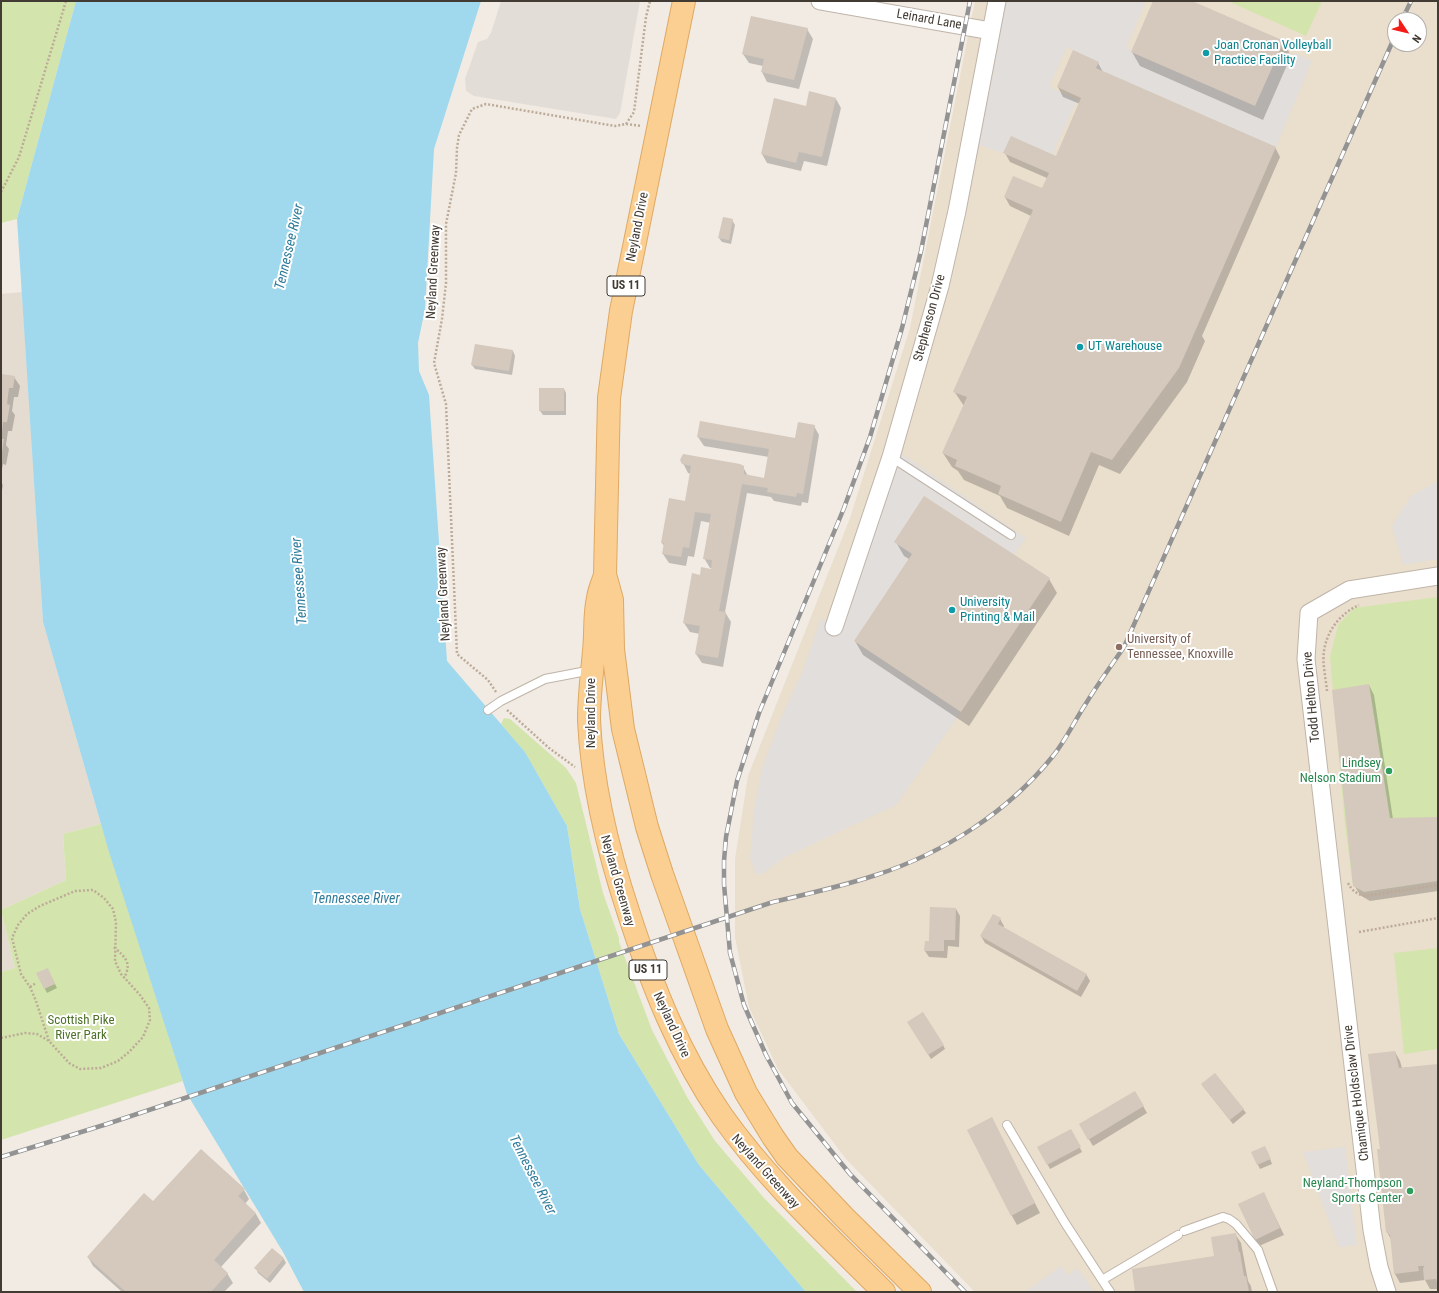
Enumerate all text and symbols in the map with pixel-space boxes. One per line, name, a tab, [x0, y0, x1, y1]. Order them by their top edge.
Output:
street label: Leinard Lane	[895, 7, 963, 33]
north arrow	[1387, 12, 1427, 52]
text: N	[1409, 32, 1424, 45]
place label: Joan Cronan Volleyball Practice Facility	[1214, 38, 1331, 69]
marker: Joan Cronan Volleyball Practice Facility	[1201, 48, 1211, 58]
street label: Neyland Drive	[624, 191, 652, 263]
water label: Tennessee River	[272, 203, 308, 291]
street label: Neyland Greenway	[424, 224, 444, 320]
street label: Stephenson Drive	[911, 273, 949, 363]
road number: US 11	[607, 276, 645, 296]
place label: UT Warehouse	[1088, 339, 1162, 355]
marker: UT Warehouse	[1075, 342, 1085, 352]
water label: Tennessee River	[289, 537, 311, 625]
street label: Neyland Greenway	[434, 546, 454, 642]
place label: University Printing & Mail	[960, 595, 1035, 626]
marker: University Printing & Mail	[947, 605, 957, 615]
place label: University of Tennessee, Knoxville	[1127, 632, 1233, 663]
marker: University of Tennessee, Knoxville	[1114, 642, 1124, 652]
street label: Todd Helton Drive	[1300, 651, 1324, 743]
street label: Neyland Drive	[584, 678, 600, 748]
place label: Lindsey Nelson Stadium	[1300, 756, 1381, 787]
marker: Lindsey Nelson Stadium	[1384, 766, 1394, 776]
street label: Neyland Greenway	[596, 833, 638, 929]
water label: Tennessee River	[312, 891, 400, 907]
road number: US 11	[629, 960, 667, 980]
street label: Neyland Drive	[649, 990, 693, 1060]
park label: Scottish Pike River Park	[47, 1013, 115, 1044]
street label: Chamique Holdsclaw Drive	[1341, 1024, 1373, 1162]
water label: Tennessee River	[505, 1132, 559, 1218]
street label: Neyland Greenway	[728, 1132, 802, 1212]
place label: Neyland-Thompson Sports Center	[1303, 1176, 1402, 1207]
marker: Neyland-Thompson Sports Center	[1405, 1186, 1415, 1196]

